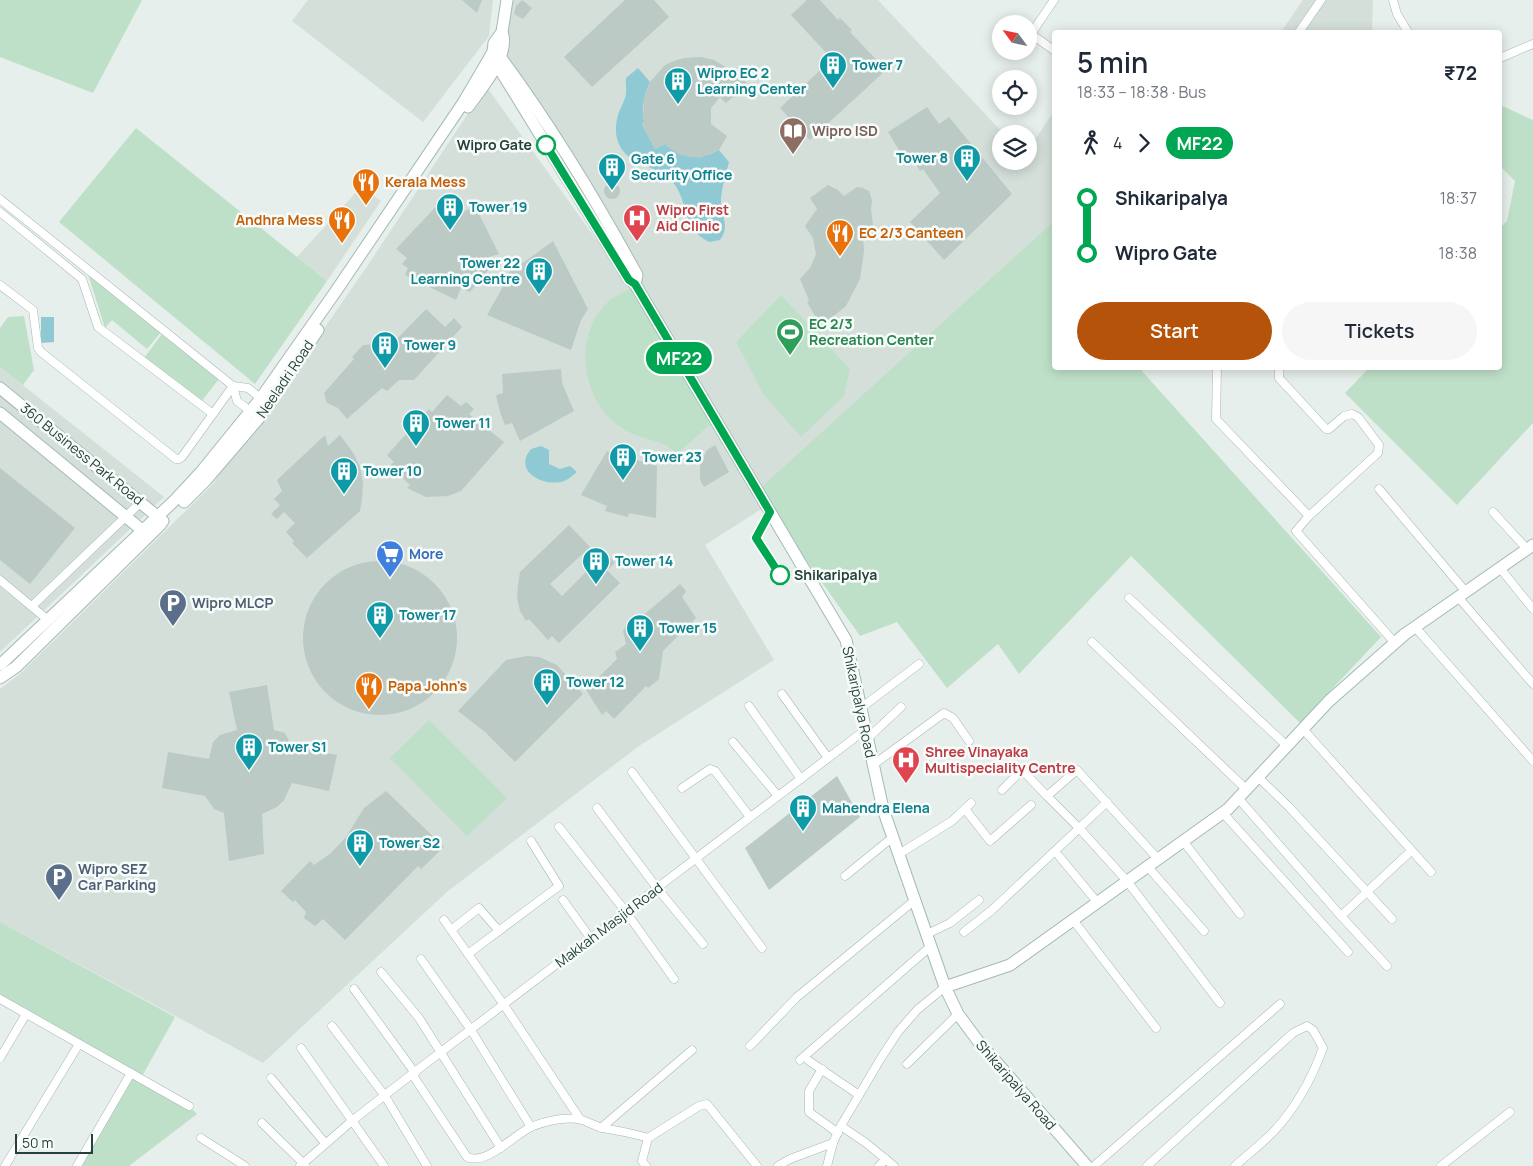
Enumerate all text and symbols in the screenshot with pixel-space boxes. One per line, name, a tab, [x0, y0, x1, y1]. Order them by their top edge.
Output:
north arrow	[992, 15, 1038, 60]
map controls	[992, 15, 1037, 170]
text: 5 min	[1077, 43, 1148, 81]
building icon: Tower 7	[818, 50, 848, 89]
place label: Tower 7	[852, 55, 903, 74]
text: ₹72	[1444, 60, 1477, 86]
place label: Wipro EC 2 Learning Center	[697, 63, 807, 98]
building icon: Wipro EC 2 Learning Center	[663, 66, 693, 105]
button: locate	[992, 70, 1037, 115]
text: 18:33 – 18:38 · Bus	[1077, 81, 1206, 103]
library icon: Wipro ISD	[778, 116, 808, 155]
place label: Wipro ISD	[812, 121, 878, 140]
button: layers	[992, 125, 1037, 170]
icon: walk	[1077, 129, 1105, 157]
icon: forward	[1130, 129, 1158, 157]
text: MF22	[1176, 131, 1223, 155]
text: 4	[1113, 132, 1122, 154]
place label: Wipro Gate	[457, 135, 532, 154]
marker: Wipro Gate	[536, 135, 556, 155]
building icon: Tower 8	[952, 143, 982, 182]
place label: Tower 8	[896, 148, 948, 167]
place label: Gate 6 Security Office	[631, 149, 732, 184]
building icon: Gate 6 Security Office	[597, 152, 627, 191]
restaurant icon: Kerala Mess	[351, 167, 381, 206]
place label: Kerala Mess	[385, 172, 466, 191]
text: Shikaripalya	[1115, 185, 1228, 211]
text: 18:37	[1440, 187, 1477, 209]
building icon: Tower 19	[435, 192, 465, 231]
place label: Tower 19	[469, 197, 527, 216]
place label: Wipro First Aid Clinic	[656, 200, 729, 235]
hospital icon: Wipro First Aid Clinic	[622, 203, 652, 242]
restaurant icon: Andhra Mess	[327, 205, 357, 244]
place label: Andhra Mess	[236, 210, 323, 229]
restaurant icon: EC 2/3 Canteen	[825, 218, 855, 257]
place label: EC 2/3 Canteen	[859, 223, 964, 242]
text: Wipro Gate	[1115, 240, 1217, 266]
text: 18:38	[1439, 242, 1477, 264]
place label: Tower 22 Learning Centre	[410, 253, 520, 288]
building icon: Tower 22 Learning Centre	[524, 256, 554, 295]
button: Start	[1077, 302, 1272, 360]
button: Tickets	[1282, 302, 1477, 360]
place label: EC 2/3 Recreation Center	[809, 314, 934, 349]
sports icon: EC 2/3 Recreation Center	[775, 317, 805, 356]
building icon: Tower 9	[370, 330, 400, 369]
place label: Tower 9	[404, 335, 456, 354]
street label: Neeladri Road	[252, 336, 318, 421]
line badge: MF22	[644, 342, 714, 374]
text: MF22	[656, 346, 702, 370]
street label: 360 Business Park Road	[17, 398, 148, 509]
building icon: Tower 11	[401, 408, 431, 447]
place label: Tower 11	[435, 413, 491, 432]
building icon: Tower 23	[608, 442, 638, 481]
place label: Tower 23	[642, 447, 702, 466]
building icon: Tower 10	[329, 456, 359, 495]
place label: Tower 10	[363, 461, 422, 480]
supermarket icon: More	[375, 539, 405, 578]
place label: More	[409, 544, 444, 563]
building icon: Tower 14	[581, 546, 611, 585]
place label: Tower 14	[615, 551, 673, 570]
marker: Shikaripalya	[770, 565, 790, 585]
place label: Shikaripalya	[794, 565, 877, 584]
parking icon: Wipro MLCP	[158, 588, 188, 627]
place label: Wipro MLCP	[192, 593, 274, 612]
building icon: Tower 17	[365, 600, 395, 639]
place label: Tower 17	[399, 605, 456, 624]
building icon: Tower 15	[625, 613, 655, 652]
place label: Tower 15	[659, 618, 717, 637]
street label: Shikaripalya Road	[838, 644, 881, 759]
building icon: Tower 12	[532, 667, 562, 706]
restaurant icon: Papa John's	[354, 671, 384, 710]
place label: Tower 12	[566, 672, 624, 691]
place label: Papa John's	[388, 676, 467, 695]
building icon: Tower S1	[234, 732, 264, 771]
place label: Tower S1	[268, 737, 327, 756]
place label: Shree Vinayaka Multispeciality Centre	[925, 742, 1076, 777]
hospital icon: Shree Vinayaka Multispeciality Centre	[891, 745, 921, 784]
building icon: Mahendra Elena	[788, 793, 818, 832]
place label: Mahendra Elena	[822, 798, 930, 817]
building icon: Tower S2	[345, 828, 375, 867]
place label: Tower S2	[379, 833, 440, 852]
place label: Wipro SEZ Car Parking	[78, 859, 156, 894]
parking icon: Wipro SEZ Car Parking	[44, 862, 74, 901]
street label: Makkah Masjid Road	[551, 878, 666, 971]
street label: Shikaripalya Road	[972, 1036, 1061, 1134]
scale bar	[15, 1131, 92, 1154]
text: 50 m	[22, 1133, 53, 1152]

